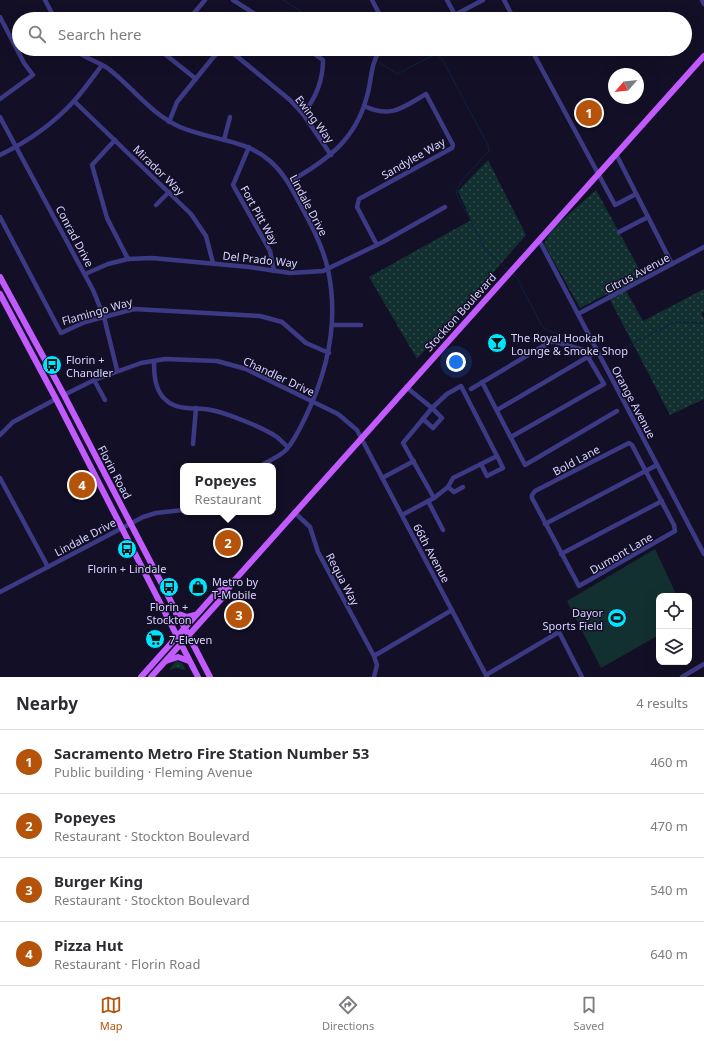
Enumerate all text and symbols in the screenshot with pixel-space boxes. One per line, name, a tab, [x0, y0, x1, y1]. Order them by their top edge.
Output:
search box	[12, 12, 692, 56]
icon: search	[26, 23, 48, 45]
text: Search here	[58, 24, 141, 44]
north arrow	[608, 68, 644, 104]
street label: Ewing Way	[292, 92, 338, 146]
pin: 1	[576, 98, 602, 128]
street label: Sandylee Way	[378, 133, 448, 182]
street label: Mirador Way	[130, 142, 188, 199]
street label: Lindale Drive	[287, 172, 331, 238]
street label: Fort Pitt Way	[237, 183, 283, 248]
street label: Conrad Drive	[52, 203, 98, 269]
street label: Del Prado Way	[222, 248, 299, 270]
street label: Citrus Avenue	[602, 250, 672, 296]
street label: Stockton Boulevard	[421, 270, 499, 354]
street label: Flamingo Way	[60, 294, 134, 328]
place label: The Royal Hookah Lounge & Smoke Shop	[511, 330, 628, 358]
bar icon: The Royal Hookah Lounge & Smoke Shop	[486, 332, 508, 354]
place label: Florin + Chandler	[66, 352, 114, 380]
your location	[446, 352, 466, 372]
street label: Chandler Drive	[241, 353, 317, 399]
bus stop icon: Florin + Chandler	[41, 354, 63, 376]
street label: Orange Avenue	[609, 363, 659, 441]
street label: Bold Lane	[550, 441, 602, 479]
street label: Florin Road	[95, 443, 135, 501]
popup	[180, 463, 276, 515]
pin: 4	[69, 470, 95, 500]
text: Popeyes	[195, 470, 256, 490]
text: Restaurant	[195, 490, 261, 508]
street label: Lindale Drive	[52, 515, 118, 559]
street label: 66th Avenue	[410, 521, 454, 585]
pin: 2	[215, 528, 241, 558]
street label: Dumont Lane	[587, 529, 655, 577]
bus stop icon: Florin + Lindale	[116, 538, 138, 560]
street label: Requa Way	[323, 550, 363, 608]
place label: Florin + Lindale	[88, 561, 166, 576]
place label: Metro by T-Mobile	[212, 574, 259, 602]
bus stop icon: Florin + Stockton	[158, 576, 180, 598]
shop icon: Metro by T-Mobile	[187, 576, 209, 598]
map controls	[656, 593, 692, 665]
button: locate	[656, 593, 692, 629]
place label: Florin + Stockton	[146, 599, 192, 627]
pin: 3	[226, 600, 252, 630]
place label: Dayor Sports Field	[543, 605, 603, 633]
sports icon: Dayor Sports Field	[606, 607, 628, 629]
supermarket icon: 7-Eleven	[144, 628, 166, 650]
button: layers	[656, 629, 692, 665]
place label: 7-Eleven	[169, 632, 212, 647]
text: Nearby	[16, 692, 78, 715]
text: 4 results	[636, 694, 688, 712]
text: Sacramento Metro Fire Station Number 53	[54, 743, 369, 763]
text: 1	[25, 753, 33, 771]
text: 460 m	[650, 753, 688, 771]
text: Public building · Fleming Avenue	[54, 763, 253, 781]
text: Popeyes	[54, 807, 116, 827]
text: 2	[25, 817, 33, 835]
text: 470 m	[650, 817, 688, 835]
text: Restaurant · Stockton Boulevard	[54, 827, 250, 845]
text: Burger King	[54, 871, 143, 891]
text: 3	[25, 881, 33, 899]
text: 540 m	[650, 881, 688, 899]
text: Restaurant · Stockton Boulevard	[54, 891, 250, 909]
text: Pizza Hut	[54, 935, 123, 955]
text: 4	[25, 945, 33, 963]
text: 640 m	[650, 945, 688, 963]
text: Restaurant · Florin Road	[54, 955, 200, 973]
tab: Map	[100, 994, 123, 1033]
tab: Directions	[322, 994, 374, 1033]
tab: Saved	[574, 994, 604, 1033]

